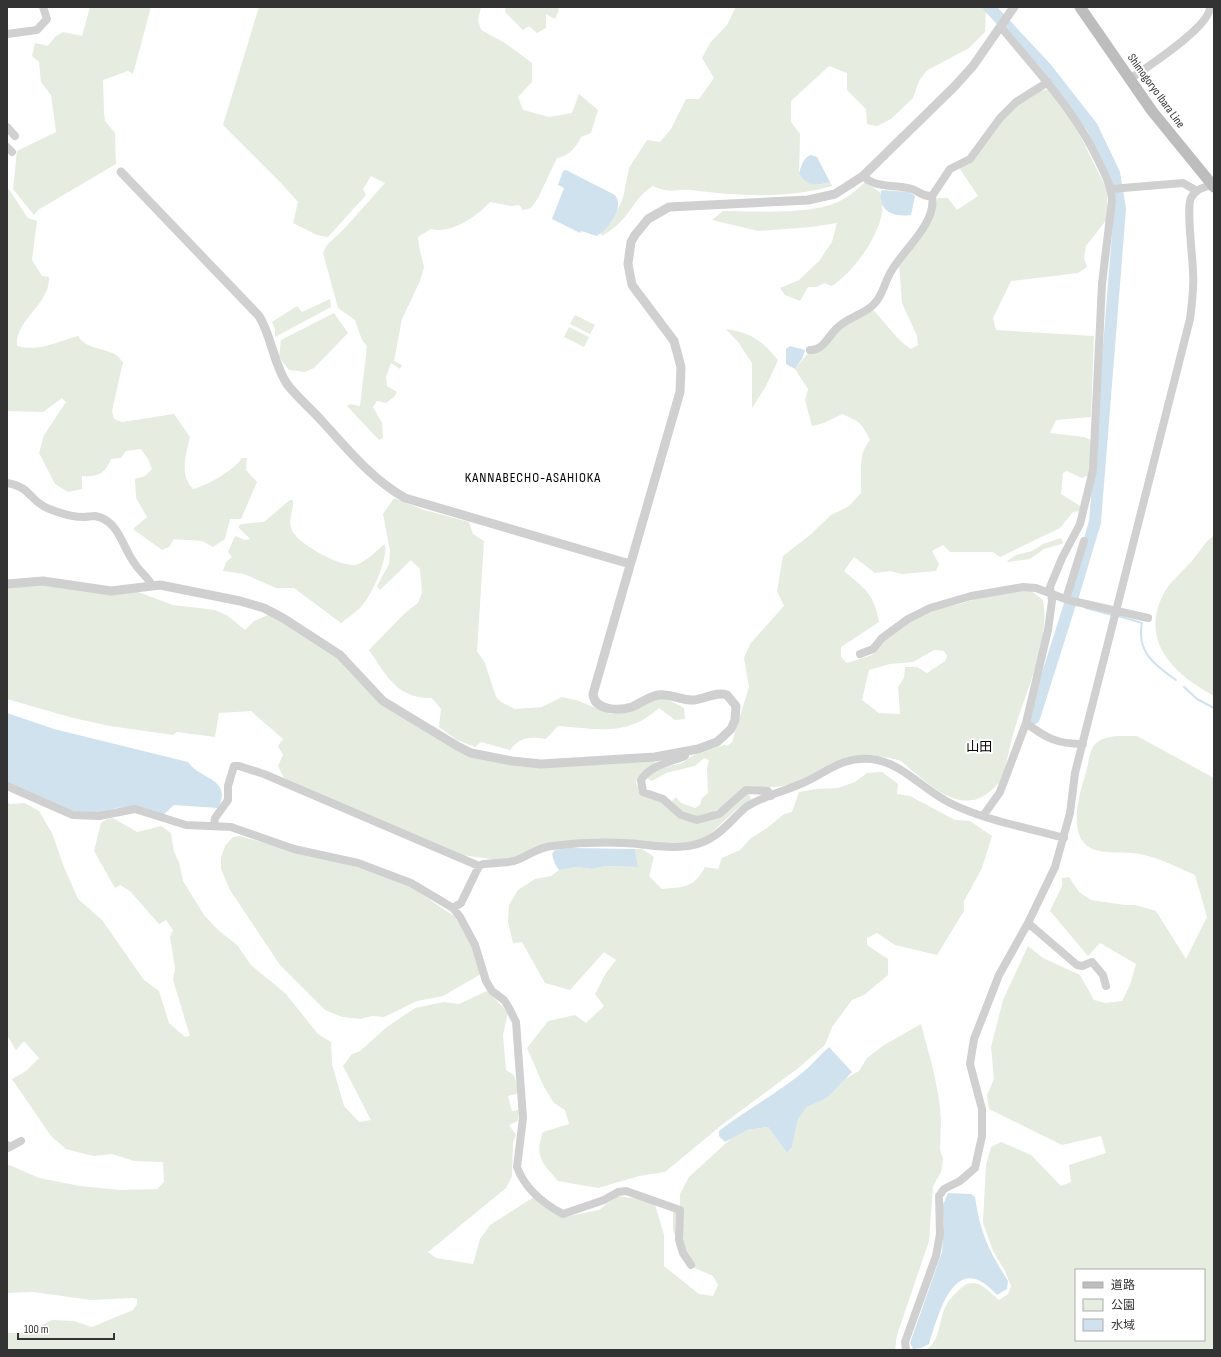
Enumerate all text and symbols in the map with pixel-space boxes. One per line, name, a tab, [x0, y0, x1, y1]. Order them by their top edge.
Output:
street label: Shimogoryo Ibara Line	[1124, 51, 1188, 131]
district label: KANNABECHO-ASAHIOKA	[465, 469, 601, 486]
district label: 山田	[966, 739, 992, 755]
legend	[1075, 1269, 1205, 1341]
text: 道路	[1111, 1278, 1135, 1293]
text: 公園	[1111, 1298, 1135, 1313]
scale bar	[18, 1315, 114, 1341]
text: 水域	[1111, 1318, 1135, 1333]
text: 100 m	[24, 1322, 49, 1337]

